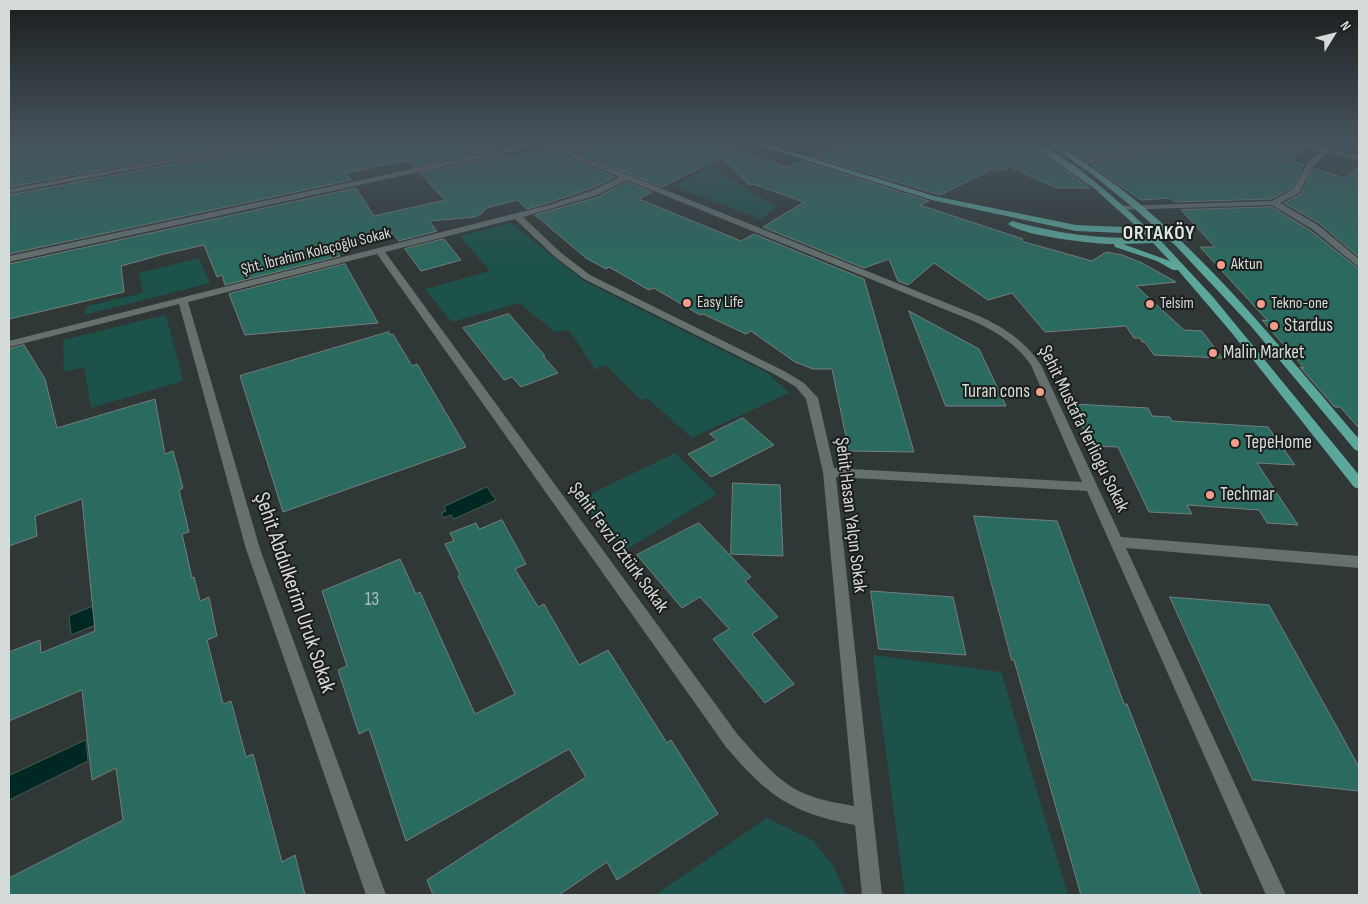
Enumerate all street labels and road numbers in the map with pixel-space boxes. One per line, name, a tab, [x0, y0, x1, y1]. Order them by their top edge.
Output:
street label: Şht. İbrahim Kolaçoğlu Sokak	[239, 224, 393, 280]
street label: Şehit Mustafa Yerliogu Sokak	[1033, 342, 1133, 516]
street label: Şehit Hasan Yalçın Sokak	[829, 436, 871, 594]
street label: Şehit Fevzi Öztürk Sokak	[563, 479, 673, 617]
street label: Şehit Abdulkerim Uruk Sokak	[247, 489, 341, 697]

